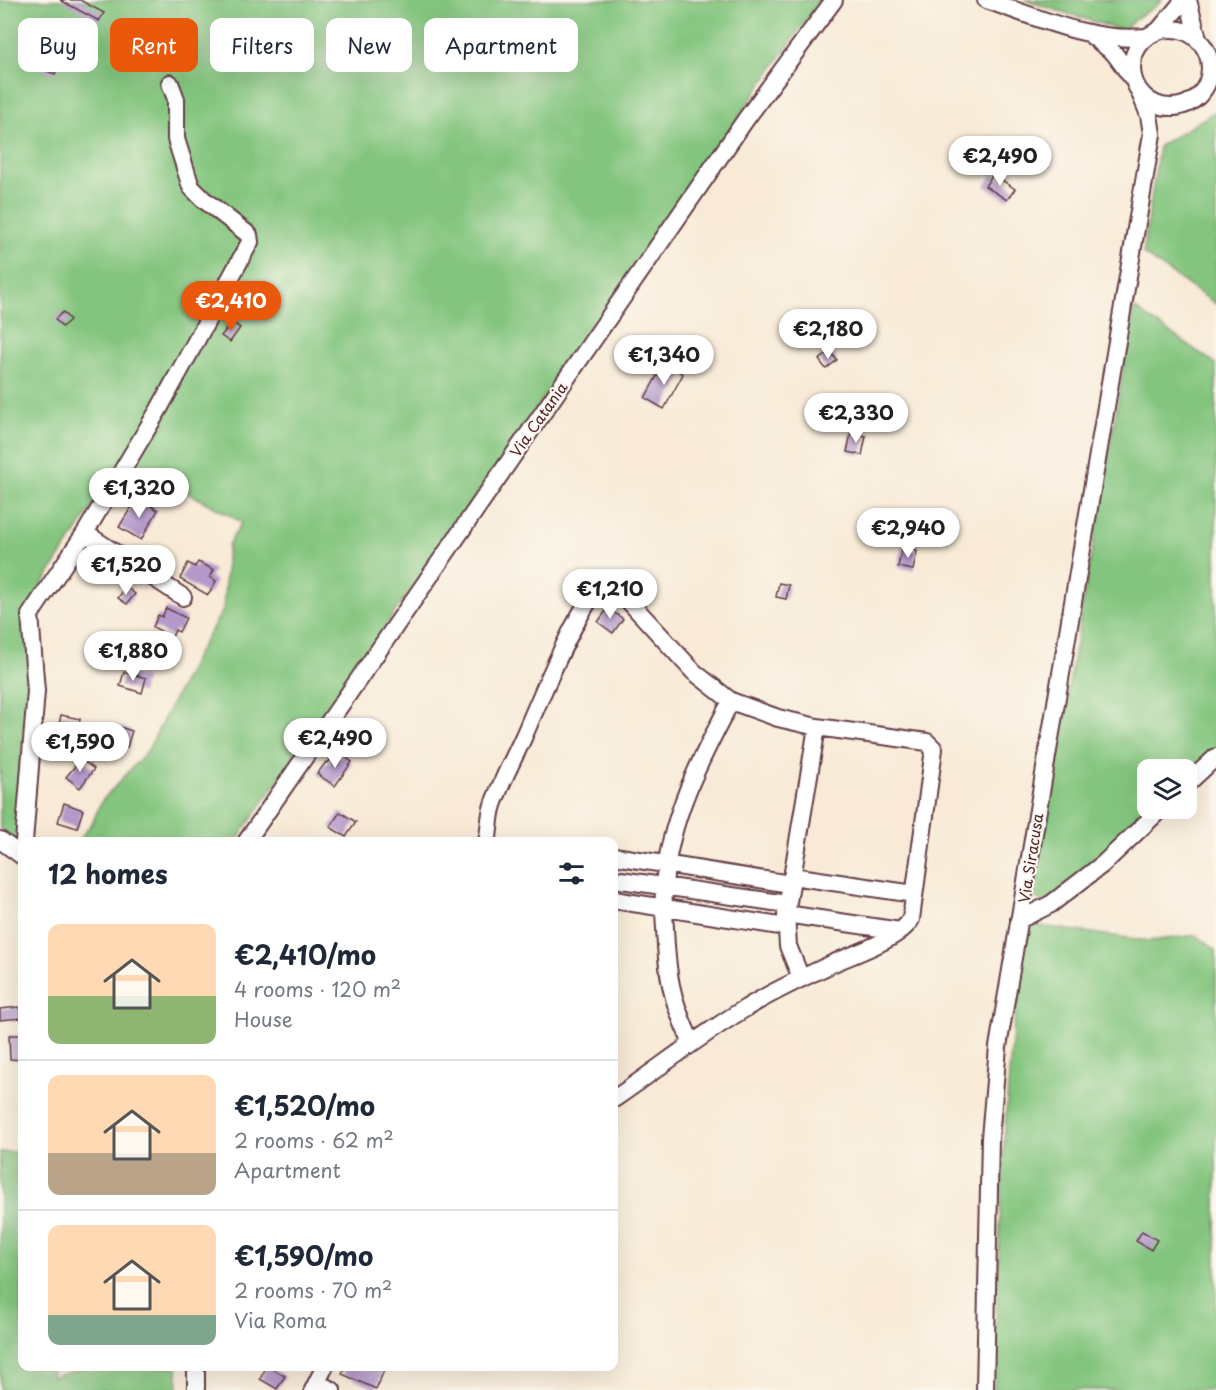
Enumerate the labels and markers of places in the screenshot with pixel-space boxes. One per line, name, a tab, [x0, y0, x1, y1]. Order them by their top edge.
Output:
pin: €2,490	[951, 136, 1049, 187]
pin: €2,410	[182, 281, 280, 332]
pin: €2,180	[779, 309, 877, 360]
pin: €1,340	[615, 335, 713, 386]
pin: €2,330	[807, 393, 905, 444]
pin: €1,320	[90, 468, 188, 519]
pin: €2,940	[859, 508, 957, 559]
pin: €1,520	[77, 545, 175, 596]
pin: €1,210	[561, 569, 659, 620]
pin: €1,880	[84, 631, 182, 682]
pin: €2,490	[286, 718, 384, 769]
pin: €1,590	[31, 722, 129, 773]

